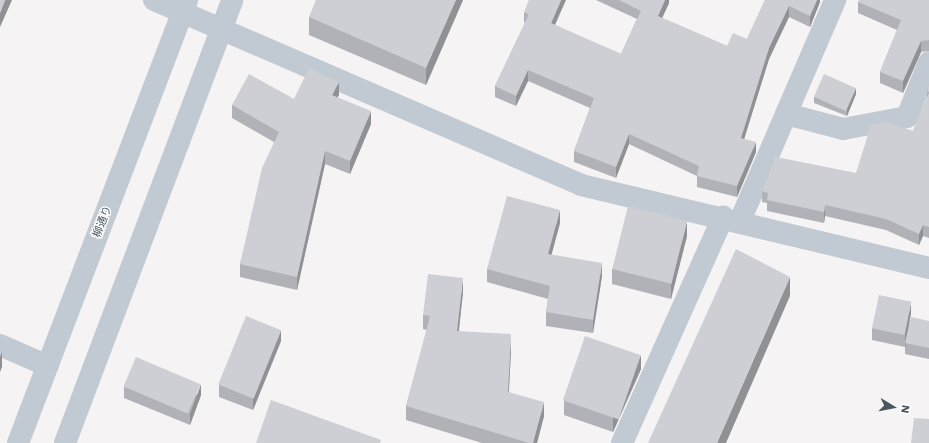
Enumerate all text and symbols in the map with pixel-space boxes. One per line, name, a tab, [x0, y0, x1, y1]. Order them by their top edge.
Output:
street label: 柳通り	[91, 204, 115, 240]
north arrow	[873, 387, 913, 427]
text: N	[898, 404, 912, 414]

